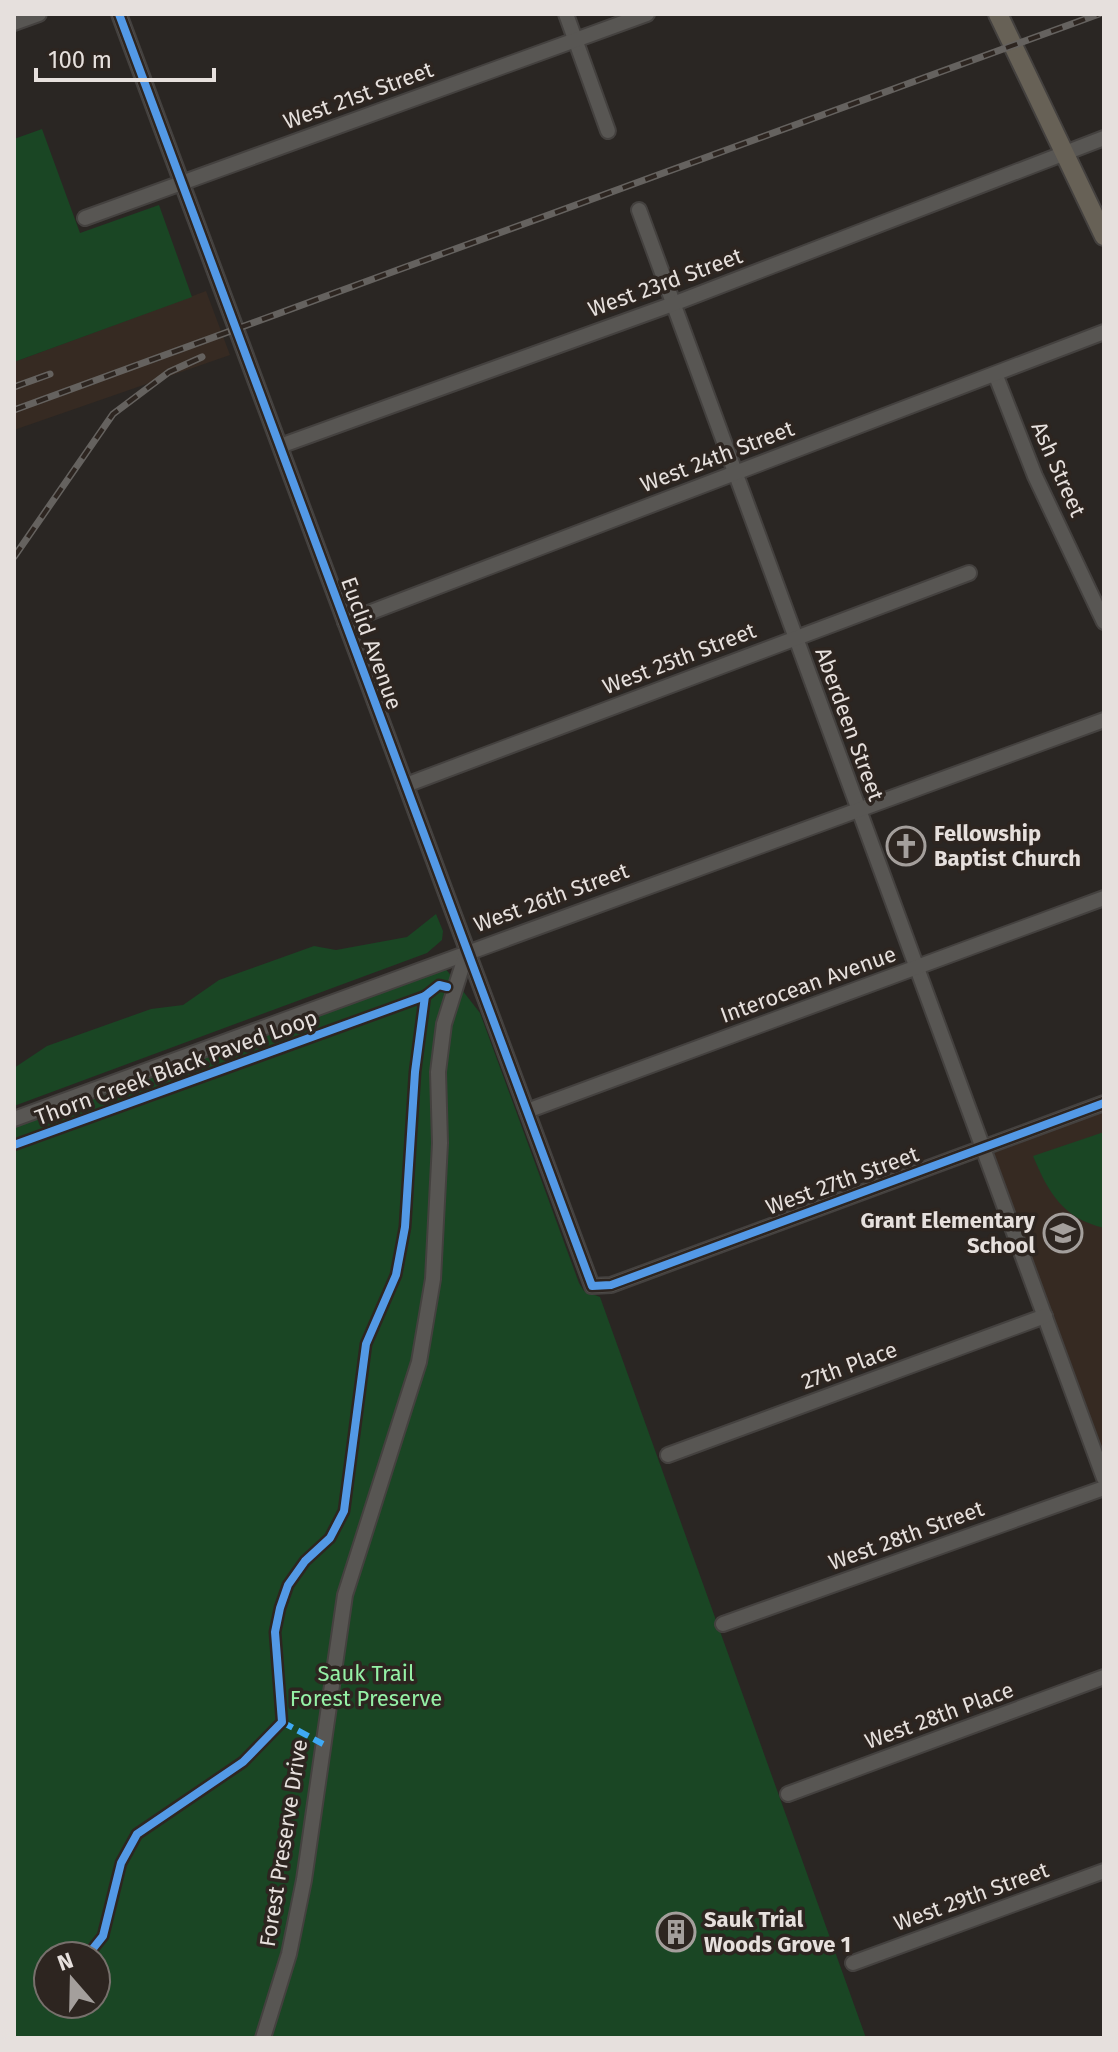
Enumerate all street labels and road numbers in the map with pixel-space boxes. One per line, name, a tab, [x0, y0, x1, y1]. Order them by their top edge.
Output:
street label: West 21st Street	[280, 56, 437, 135]
street label: West 23rd Street	[584, 242, 746, 323]
street label: West 24th Street	[637, 415, 798, 498]
street label: Ash Street	[1026, 417, 1091, 521]
street label: Euclid Avenue	[335, 573, 408, 713]
street label: West 25th Street	[599, 617, 760, 700]
street label: Aberdeen Street	[809, 644, 890, 805]
street label: West 26th Street	[470, 857, 632, 938]
street label: Interocean Avenue	[717, 940, 900, 1029]
street label: Thorn Creek Black Paved Loop	[31, 1004, 321, 1131]
street label: West 27th Street	[762, 1140, 922, 1221]
street label: 27th Place	[798, 1336, 901, 1395]
street label: West 28th Street	[825, 1495, 988, 1576]
street label: West 28th Place	[861, 1676, 1017, 1755]
street label: Forest Preserve Drive	[254, 1737, 313, 1949]
street label: West 29th Street	[890, 1856, 1052, 1937]

